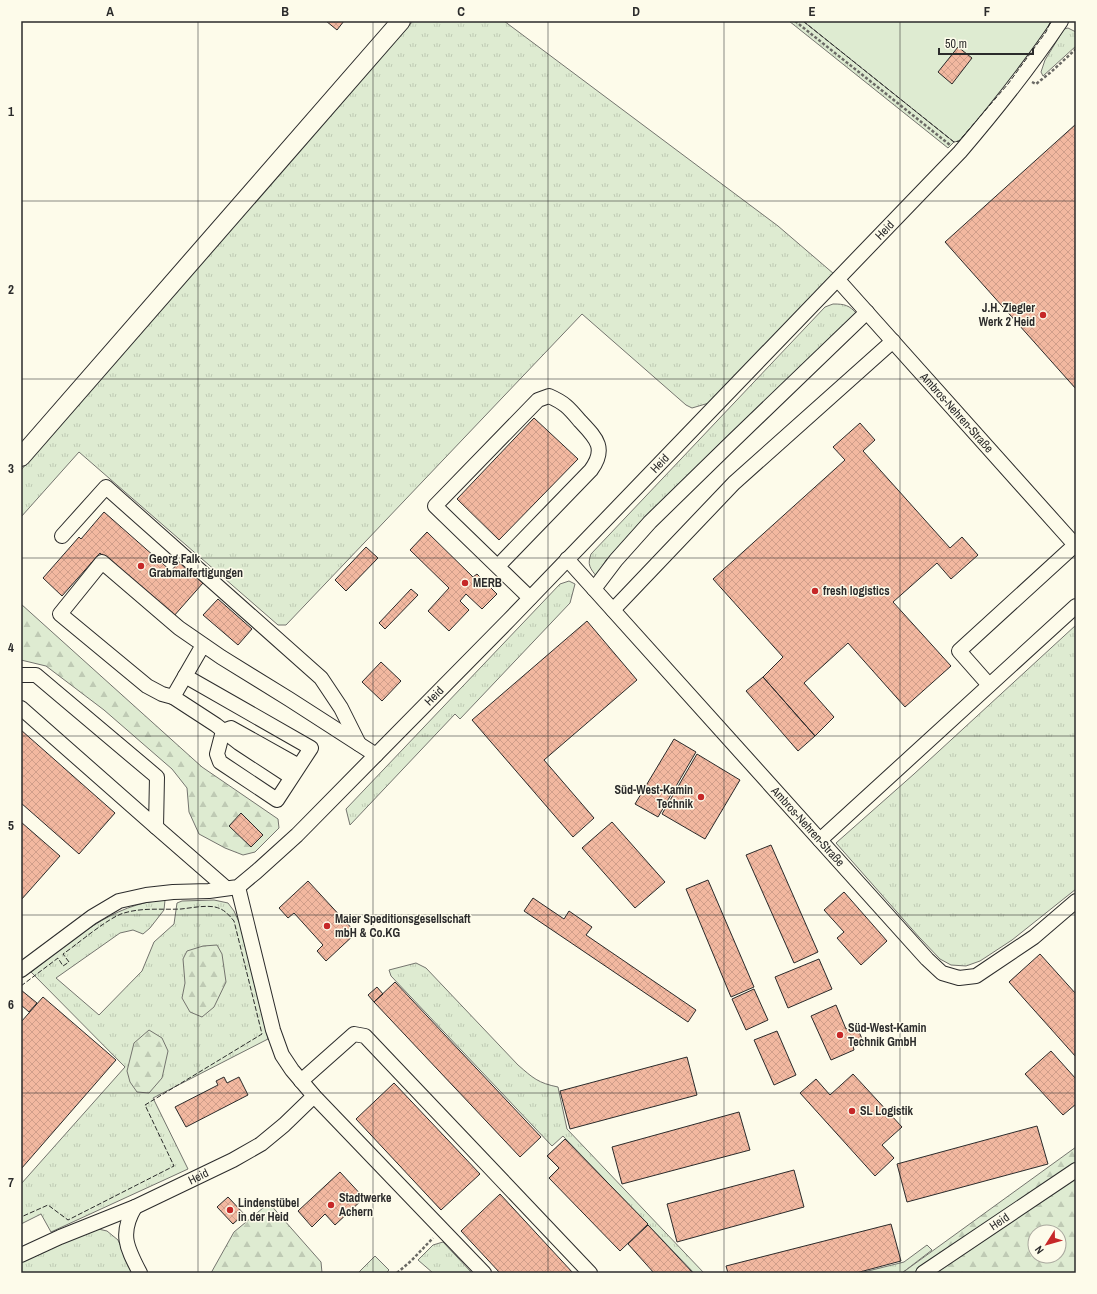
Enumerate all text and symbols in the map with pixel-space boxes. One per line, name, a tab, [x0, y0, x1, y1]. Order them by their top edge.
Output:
text: A	[106, 3, 114, 20]
text: B	[281, 3, 289, 20]
text: C	[457, 3, 465, 20]
text: D	[632, 3, 640, 20]
text: E	[808, 3, 816, 20]
text: F	[984, 3, 991, 20]
scale bar	[939, 30, 1033, 56]
text: 50 m	[945, 36, 967, 52]
text: 1	[8, 103, 14, 120]
street label: Heid	[872, 217, 898, 243]
text: 2	[8, 281, 14, 298]
place label: J.H. Ziegler Werk 2 Heid	[979, 300, 1035, 330]
marker: J.H. Ziegler Werk 2 Heid	[1038, 310, 1048, 320]
street label: Ambros-Nehren-Straße	[916, 368, 997, 456]
street label: Heid	[647, 450, 673, 477]
text: 3	[8, 460, 14, 477]
place label: Georg Falk Grabmalfertigungen	[149, 551, 243, 581]
marker: Georg Falk Grabmalfertigungen	[136, 561, 146, 571]
place label: MERB	[473, 575, 502, 591]
marker: MERB	[460, 578, 470, 588]
place label: fresh logistics	[823, 583, 890, 599]
marker: fresh logistics	[810, 586, 820, 596]
text: 4	[8, 639, 14, 656]
street label: Heid	[421, 683, 447, 709]
place label: Süd-West-Kamin Technik	[614, 782, 694, 812]
street label: Ambros-Nehren-Straße	[767, 782, 848, 870]
marker: Süd-West-Kamin Technik	[696, 792, 706, 802]
text: 5	[8, 817, 14, 834]
place label: Maier Speditionsgesellschaft mbH & Co.KG	[335, 911, 471, 941]
marker: Maier Speditionsgesellschaft mbH & Co.KG	[322, 921, 332, 931]
text: 6	[8, 996, 14, 1013]
place label: Süd-West-Kamin Technik GmbH	[848, 1020, 927, 1050]
marker: Süd-West-Kamin Technik GmbH	[835, 1030, 845, 1040]
place label: SL Logistik	[860, 1103, 913, 1119]
marker: SL Logistik	[847, 1106, 857, 1116]
street label: Heid	[186, 1165, 211, 1188]
text: 7	[8, 1174, 14, 1191]
place label: Stadtwerke Achern	[339, 1190, 392, 1220]
place label: Lindenstübel in der Heid	[238, 1195, 300, 1225]
marker: Stadtwerke Achern	[326, 1200, 336, 1210]
marker: Lindenstübel in der Heid	[225, 1205, 235, 1215]
street label: Heid	[986, 1209, 1012, 1234]
north arrow	[1027, 1224, 1067, 1264]
text: N	[1031, 1243, 1047, 1257]

